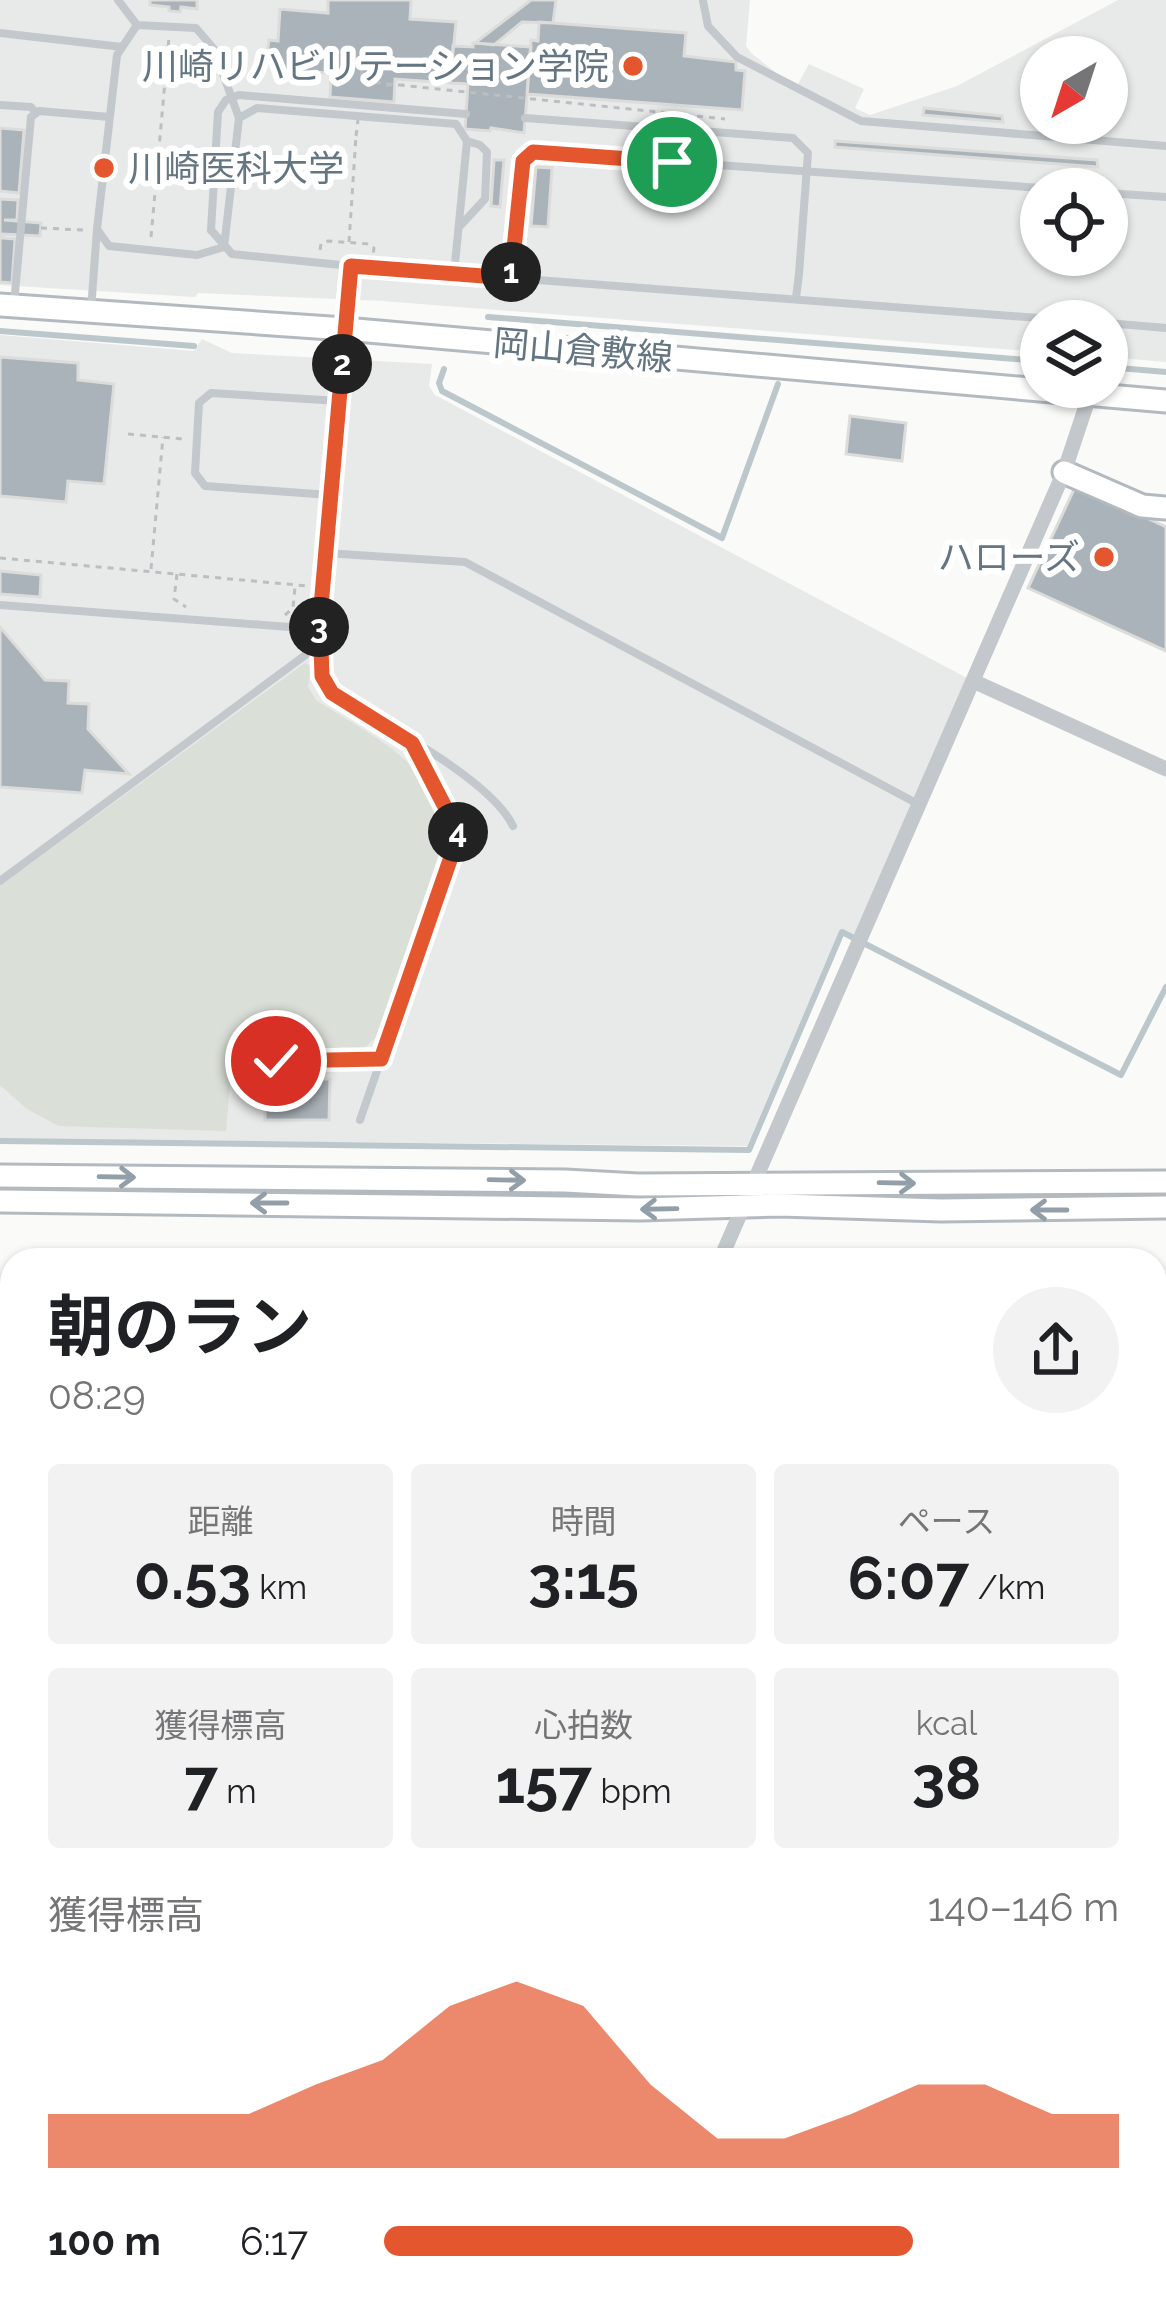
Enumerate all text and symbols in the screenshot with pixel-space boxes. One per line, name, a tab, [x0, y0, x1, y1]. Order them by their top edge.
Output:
north arrow	[1020, 36, 1128, 144]
map controls	[1020, 36, 1128, 408]
place label: 川崎リハビリテーション学院	[142, 45, 609, 87]
marker: 川崎リハビリテーション学院	[620, 53, 646, 79]
pin	[621, 111, 723, 213]
icon: arrive	[639, 129, 705, 195]
place label: 川崎医科大学	[128, 147, 344, 189]
marker: 川崎医科大学	[91, 155, 117, 181]
button: locate	[1020, 168, 1128, 276]
pin: 1	[481, 242, 541, 302]
text: 1	[503, 252, 519, 291]
button: layers	[1020, 300, 1128, 408]
street label: 岡山倉敷線	[492, 321, 674, 379]
pin: 2	[312, 334, 372, 394]
text: 2	[333, 344, 351, 383]
place label: ハローズ	[938, 536, 1080, 578]
marker: ハローズ	[1091, 544, 1117, 570]
pin: 3	[289, 597, 349, 657]
text: 3	[310, 607, 328, 646]
pin: 4	[428, 802, 488, 862]
text: 4	[449, 812, 467, 851]
pin	[225, 1010, 327, 1112]
icon: check	[243, 1028, 309, 1094]
one-way arrow	[97, 1165, 136, 1188]
one-way arrow	[487, 1169, 526, 1191]
one-way arrow	[877, 1172, 916, 1195]
one-way arrow	[250, 1192, 289, 1214]
one-way arrow	[640, 1197, 679, 1220]
one-way arrow	[1030, 1198, 1069, 1221]
button: share	[993, 1287, 1119, 1413]
text: 朝のラン	[48, 1288, 312, 1365]
text: 08:29	[48, 1372, 146, 1418]
text: 距離	[188, 1502, 254, 1541]
text: 時間	[551, 1502, 617, 1541]
text: ペース	[898, 1502, 995, 1541]
text: 0.53	[134, 1543, 251, 1613]
text: 3:15	[528, 1543, 639, 1613]
text: 6:07	[848, 1543, 969, 1613]
text: km	[251, 1568, 307, 1607]
text: /km	[969, 1568, 1045, 1607]
text: kcal	[916, 1704, 977, 1743]
text: 獲得標高	[155, 1706, 287, 1745]
text: 心拍数	[534, 1706, 633, 1745]
text: 38	[912, 1743, 981, 1813]
text: 7	[184, 1747, 218, 1817]
text: 157	[495, 1747, 592, 1817]
text: m	[218, 1772, 257, 1811]
text: bpm	[592, 1772, 672, 1811]
text: 140–146 m	[928, 1884, 1119, 1930]
text: 獲得標高	[48, 1892, 204, 1938]
text: 100 m	[48, 2218, 161, 2264]
text: 6:17	[240, 2218, 308, 2264]

